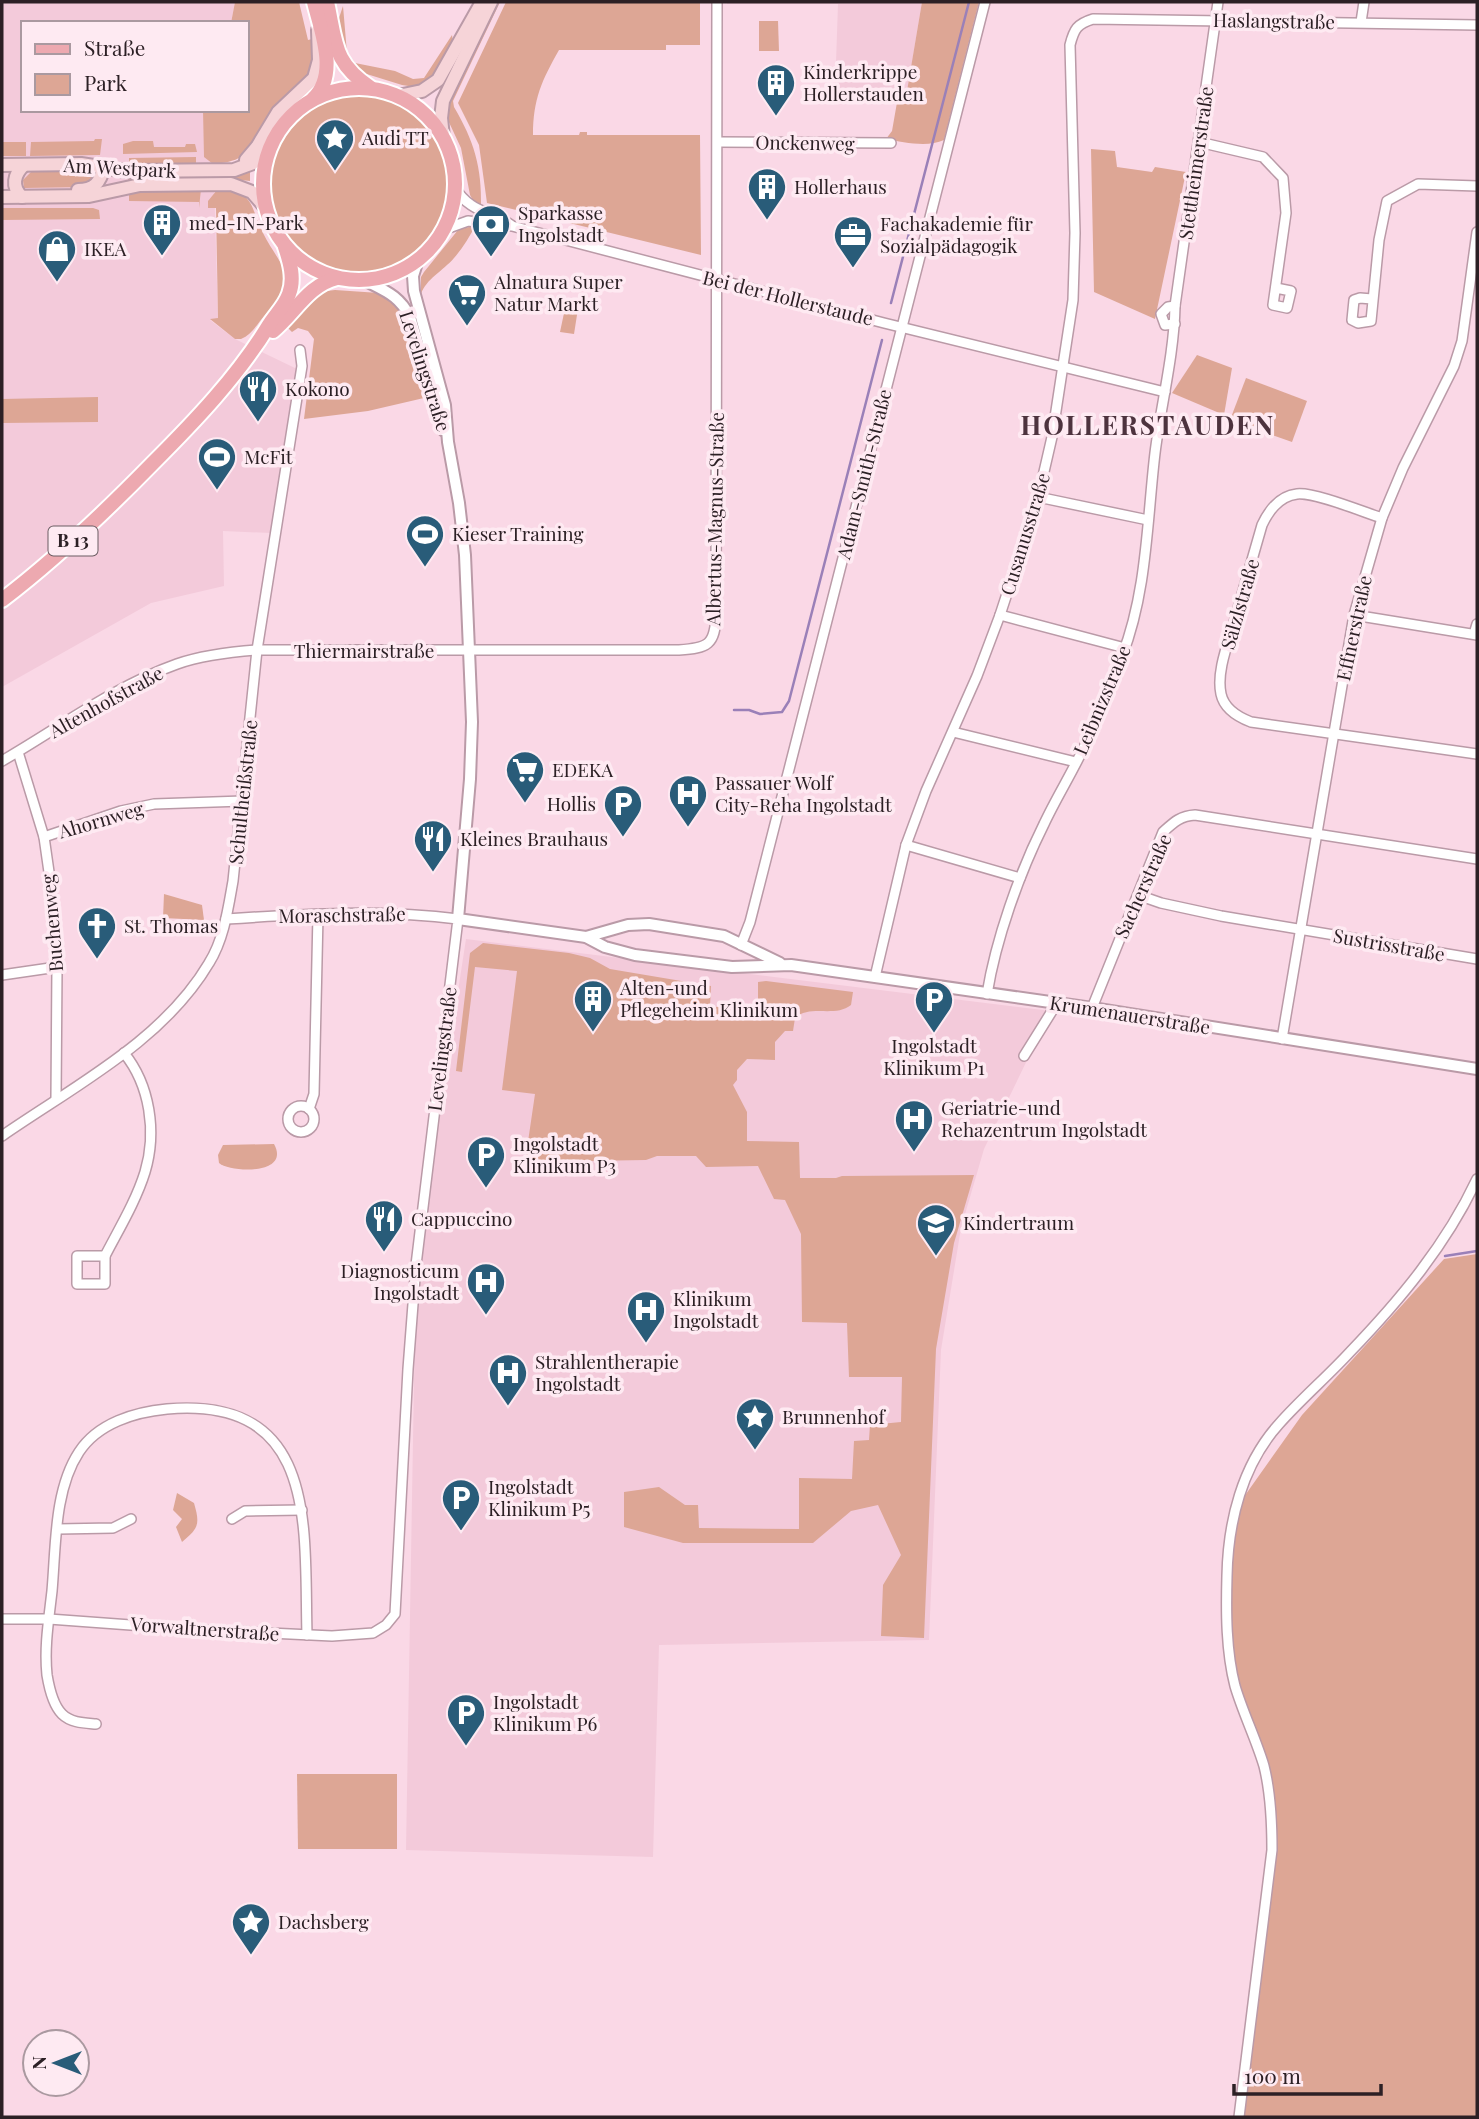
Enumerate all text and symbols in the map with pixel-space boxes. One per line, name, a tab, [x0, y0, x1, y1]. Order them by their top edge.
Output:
street label: Haslangstraße	[1213, 6, 1335, 34]
legend	[21, 21, 248, 112]
text: Straße	[84, 33, 145, 61]
place label: Kinderkrippe Hollerstauden	[803, 58, 924, 106]
building icon: Kinderkrippe Hollerstauden	[755, 62, 797, 117]
text: Park	[84, 68, 128, 96]
street label: Stettheimerstraße	[1171, 85, 1219, 241]
place icon: Audi TT	[314, 117, 356, 172]
place label: Audi TT	[361, 124, 429, 150]
street label: Onckenweg	[755, 128, 855, 156]
street label: Am Westpark	[62, 151, 178, 183]
building icon: Hollerhaus	[746, 166, 788, 221]
place label: Hollerhaus	[794, 173, 887, 199]
place label: Sparkasse Ingolstadt	[518, 199, 604, 247]
building icon: med-IN-Park	[141, 202, 183, 257]
bank icon: Sparkasse Ingolstadt	[470, 203, 512, 258]
place label: med-IN-Park	[189, 209, 304, 235]
place label: Fachakademie für Sozialpädagogik	[880, 210, 1033, 258]
office icon: Fachakademie für Sozialpädagogik	[832, 214, 874, 269]
shop icon: IKEA	[36, 228, 78, 283]
place label: IKEA	[84, 235, 127, 261]
street label: Bei der Hollerstaude	[700, 263, 876, 331]
place label: Alnatura Super Natur Markt	[493, 268, 623, 316]
supermarket icon: Alnatura Super Natur Markt	[446, 272, 488, 327]
street label: Levelingstraße	[394, 307, 458, 434]
restaurant icon: Kokono	[237, 368, 279, 423]
place label: Kokono	[285, 375, 350, 401]
street label: Adam-Smith-Straße	[829, 386, 897, 562]
district label: HOLLERSTAUDEN	[1021, 407, 1275, 442]
street label: Albertus-Magnus-Straße	[699, 412, 729, 627]
sports icon: McFit	[196, 436, 238, 491]
place label: McFit	[244, 443, 293, 469]
street label: Cusanusstraße	[993, 469, 1055, 598]
sports icon: Kieser Training	[404, 513, 446, 568]
place label: Kieser Training	[452, 520, 583, 546]
road number: B 13	[48, 526, 98, 556]
street label: Sälzlstraße	[1214, 555, 1264, 652]
street label: Effnerstraße	[1329, 573, 1377, 683]
street label: Thiermairstraße	[294, 637, 434, 663]
street label: Leibnizstraße	[1066, 641, 1136, 758]
street label: Altenhofstraße	[43, 659, 167, 744]
street label: Schultheißstraße	[221, 718, 263, 865]
supermarket icon: EDEKA	[504, 749, 546, 804]
place label: EDEKA	[552, 756, 614, 782]
place label: Passauer Wolf City-Reha Ingolstadt	[715, 769, 892, 817]
hospital icon: Passauer Wolf City-Reha Ingolstadt	[667, 773, 709, 828]
parking icon: Hollis	[602, 783, 644, 838]
place label: Hollis	[547, 790, 596, 816]
street label: Ahornweg	[54, 795, 146, 844]
restaurant icon: Kleines Brauhaus	[412, 818, 454, 873]
place label: Kleines Brauhaus	[460, 825, 608, 851]
street label: Sacherstraße	[1107, 829, 1177, 942]
street label: Buchenweg	[34, 873, 68, 973]
street label: Moraschstraße	[278, 900, 406, 928]
church icon: St. Thomas	[76, 905, 118, 960]
place label: St. Thomas	[124, 912, 218, 938]
street label: Sustrisstraße	[1331, 921, 1447, 967]
place label: Alten-und Pflegeheim Klinikum	[619, 974, 798, 1022]
building icon: Alten-und Pflegeheim Klinikum	[572, 978, 614, 1033]
parking icon: Ingolstadt Klinikum P1	[913, 979, 955, 1034]
street label: Levelingstraße	[420, 985, 462, 1113]
street label: Krumenauerstraße	[1048, 988, 1212, 1040]
place label: Ingolstadt Klinikum P1	[883, 1032, 985, 1080]
place label: Geriatrie-und Rehazentrum Ingolstadt	[941, 1094, 1147, 1142]
hospital icon: Geriatrie-und Rehazentrum Ingolstadt	[893, 1098, 935, 1153]
place label: Ingolstadt Klinikum P3	[513, 1130, 616, 1178]
parking icon: Ingolstadt Klinikum P3	[465, 1134, 507, 1189]
restaurant icon: Cappuccino	[363, 1198, 405, 1253]
school or university icon: Kindertraum	[915, 1202, 957, 1257]
place label: Cappuccino	[411, 1205, 512, 1231]
place label: Kindertraum	[963, 1209, 1074, 1235]
place label: Diagnosticum Ingolstadt	[341, 1257, 459, 1305]
hospital icon: Diagnosticum Ingolstadt	[465, 1261, 507, 1316]
place label: Klinikum Ingolstadt	[673, 1285, 759, 1333]
hospital icon: Klinikum Ingolstadt	[625, 1289, 667, 1344]
place label: Strahlentherapie Ingolstadt	[535, 1348, 679, 1396]
hospital icon: Strahlentherapie Ingolstadt	[487, 1352, 529, 1407]
place icon: Brunnenhof	[734, 1396, 776, 1451]
place label: Brunnenhof	[782, 1403, 886, 1429]
place label: Ingolstadt Klinikum P5	[488, 1473, 591, 1521]
parking icon: Ingolstadt Klinikum P5	[440, 1477, 482, 1532]
street label: Vorwaltnerstraße	[129, 1610, 280, 1646]
place label: Ingolstadt Klinikum P6	[493, 1688, 598, 1736]
parking icon: Ingolstadt Klinikum P6	[445, 1692, 487, 1747]
place icon: Dachsberg	[230, 1901, 272, 1956]
place label: Dachsberg	[278, 1908, 369, 1934]
north arrow	[21, 2028, 91, 2098]
scale bar	[1234, 2052, 1381, 2096]
text: N	[25, 2056, 51, 2070]
text: 100 m	[1244, 2061, 1301, 2089]

